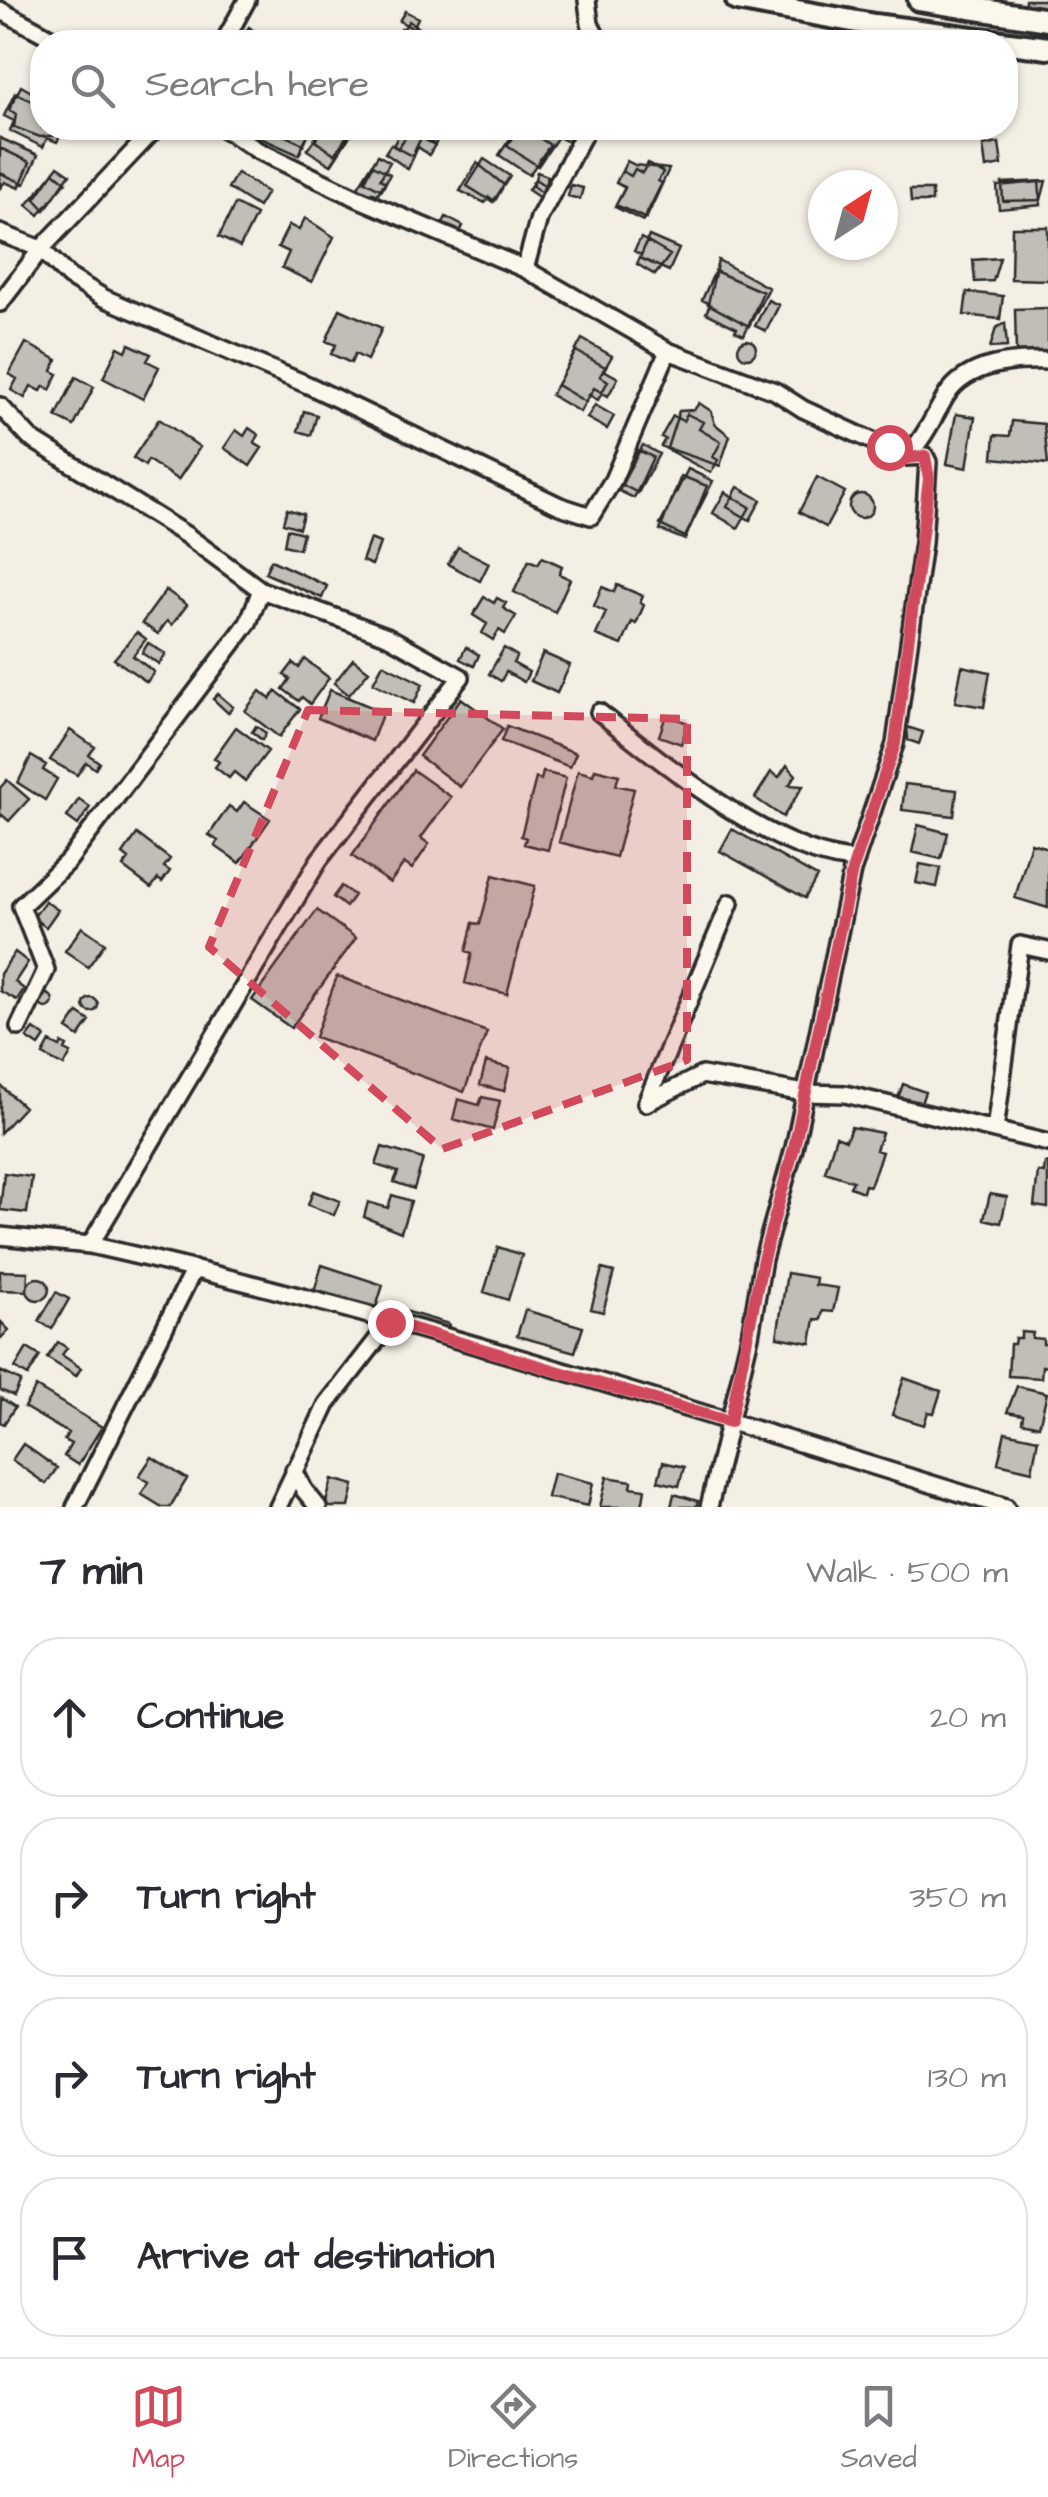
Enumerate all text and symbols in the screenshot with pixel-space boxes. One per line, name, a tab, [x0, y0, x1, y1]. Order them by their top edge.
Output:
search box	[30, 30, 1018, 140]
icon: search	[65, 58, 120, 113]
text: Search here	[145, 59, 369, 111]
north arrow	[808, 170, 898, 260]
route start	[867, 425, 913, 471]
route end	[368, 1300, 414, 1346]
text: 7 min	[40, 1543, 143, 1601]
text: Walk · 500 m	[806, 1550, 1008, 1595]
icon: ahead	[42, 1690, 97, 1745]
text: Continue	[137, 1691, 284, 1743]
text: 20 m	[930, 1695, 1006, 1740]
icon: right	[42, 1870, 97, 1925]
text: Turn right	[137, 1871, 316, 1923]
text: 350 m	[909, 1875, 1006, 1920]
icon: right	[42, 2050, 97, 2105]
text: Turn right	[137, 2051, 316, 2103]
text: 130 m	[928, 2055, 1006, 2100]
icon: arrive	[42, 2230, 97, 2285]
text: Arrive at destination	[137, 2231, 494, 2283]
tab: Map	[131, 2379, 186, 2478]
tab: Directions	[448, 2379, 578, 2478]
tab: Saved	[841, 2379, 917, 2478]

